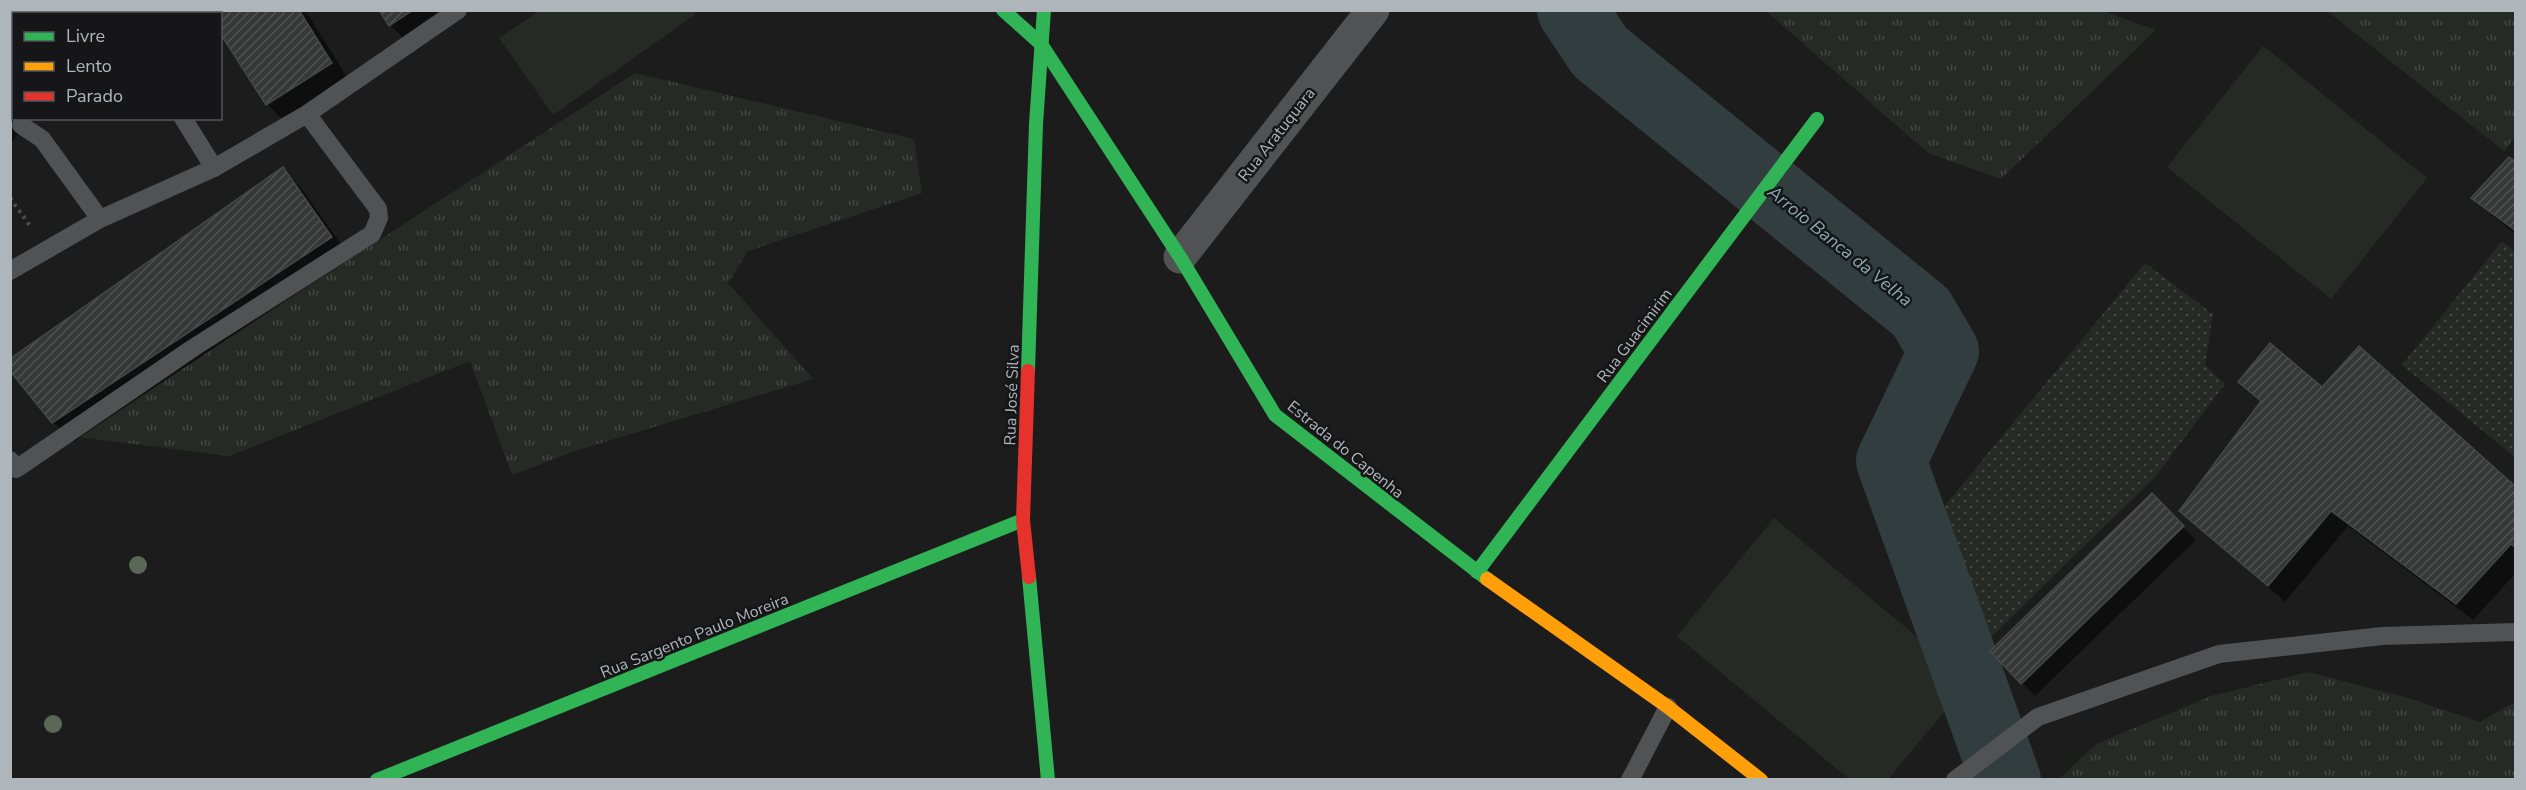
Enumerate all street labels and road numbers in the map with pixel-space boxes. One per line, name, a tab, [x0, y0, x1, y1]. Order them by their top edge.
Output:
street label: Rua Aratuquara	[1233, 83, 1320, 186]
street label: Rua Guacimirim	[1592, 284, 1678, 387]
street label: Rua José Silva	[999, 344, 1025, 446]
street label: Estrada do Capenha	[1282, 396, 1408, 504]
street label: Rua Sargento Paulo Moreira	[597, 588, 792, 684]

